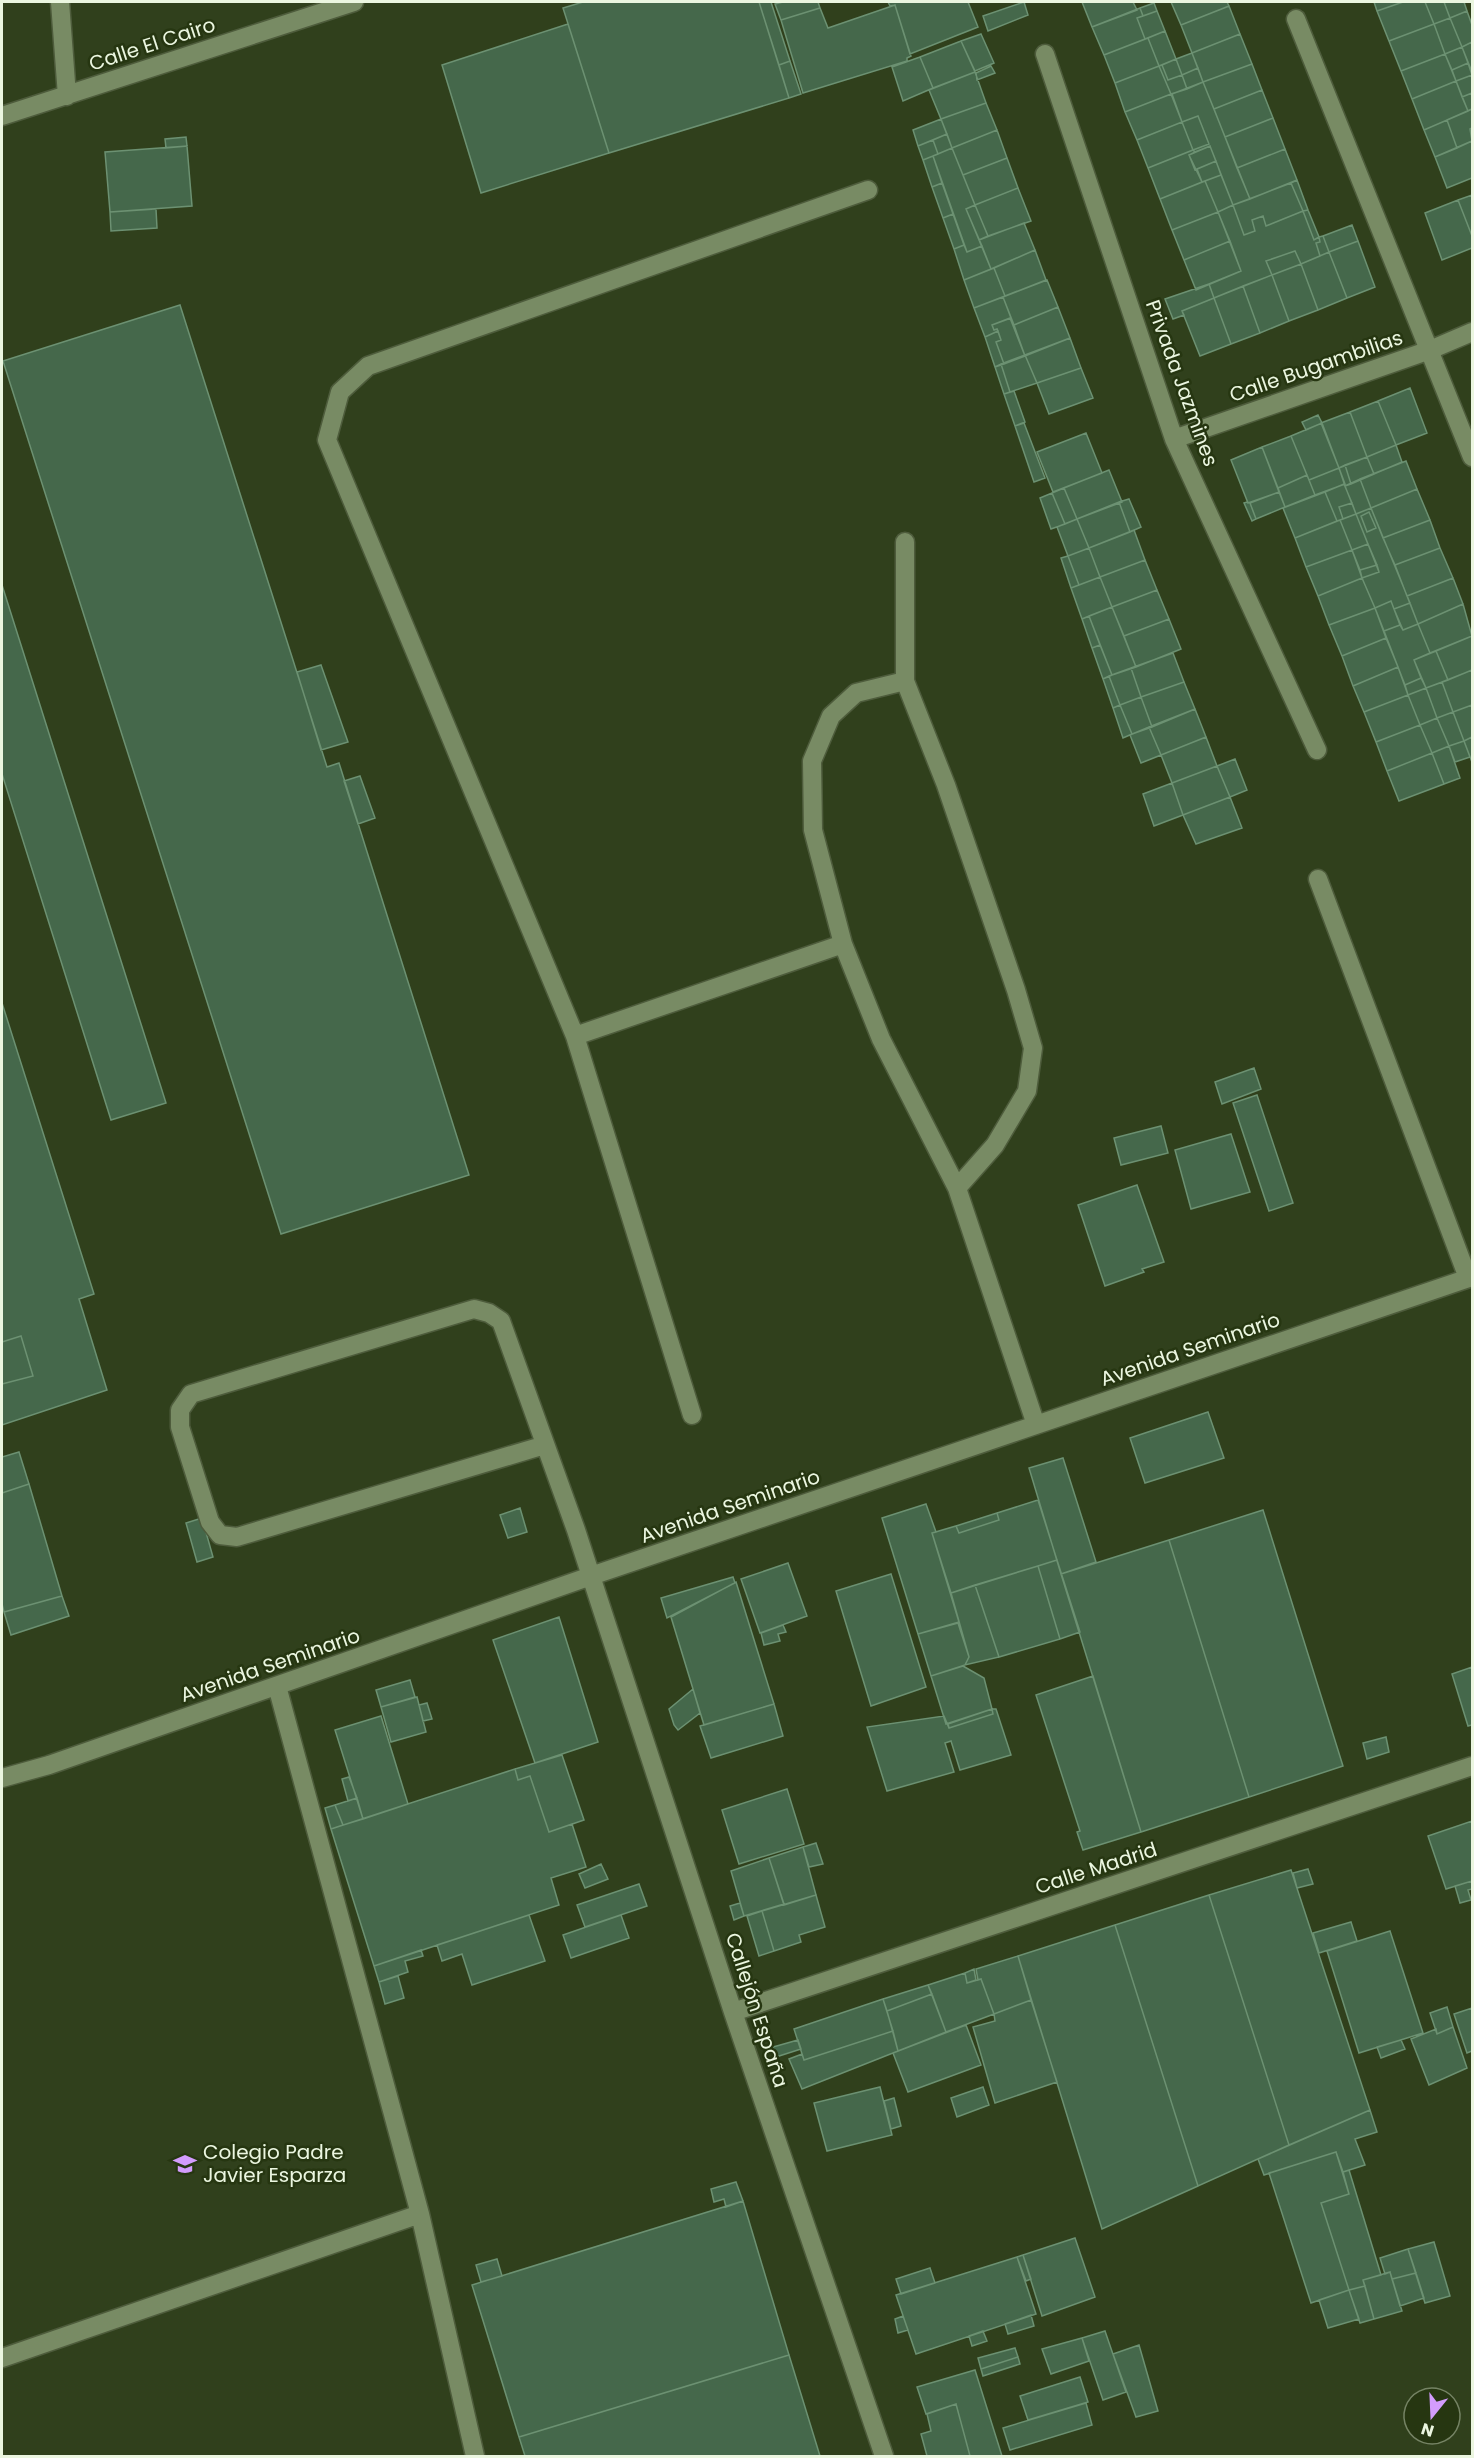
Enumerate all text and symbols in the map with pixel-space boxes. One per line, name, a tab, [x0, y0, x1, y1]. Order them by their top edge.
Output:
street label: Calle El Cairo	[85, 10, 219, 78]
street label: Privada Jazmines	[1139, 296, 1225, 470]
street label: Calle Bugambilias	[1226, 323, 1406, 409]
street label: Avenida Seminario	[1096, 1305, 1284, 1393]
street label: Avenida Seminario	[636, 1462, 824, 1550]
street label: Avenida Seminario	[176, 1621, 364, 1709]
street label: Calle Madrid	[1031, 1835, 1161, 1901]
street label: Callejón España	[719, 1929, 795, 2091]
place label: Colegio Padre Javier Esparza	[203, 2138, 346, 2189]
school or university icon: Colegio Padre Javier Esparza	[172, 2151, 198, 2177]
north arrow	[1402, 2386, 1462, 2446]
text: N	[1418, 2417, 1437, 2443]

